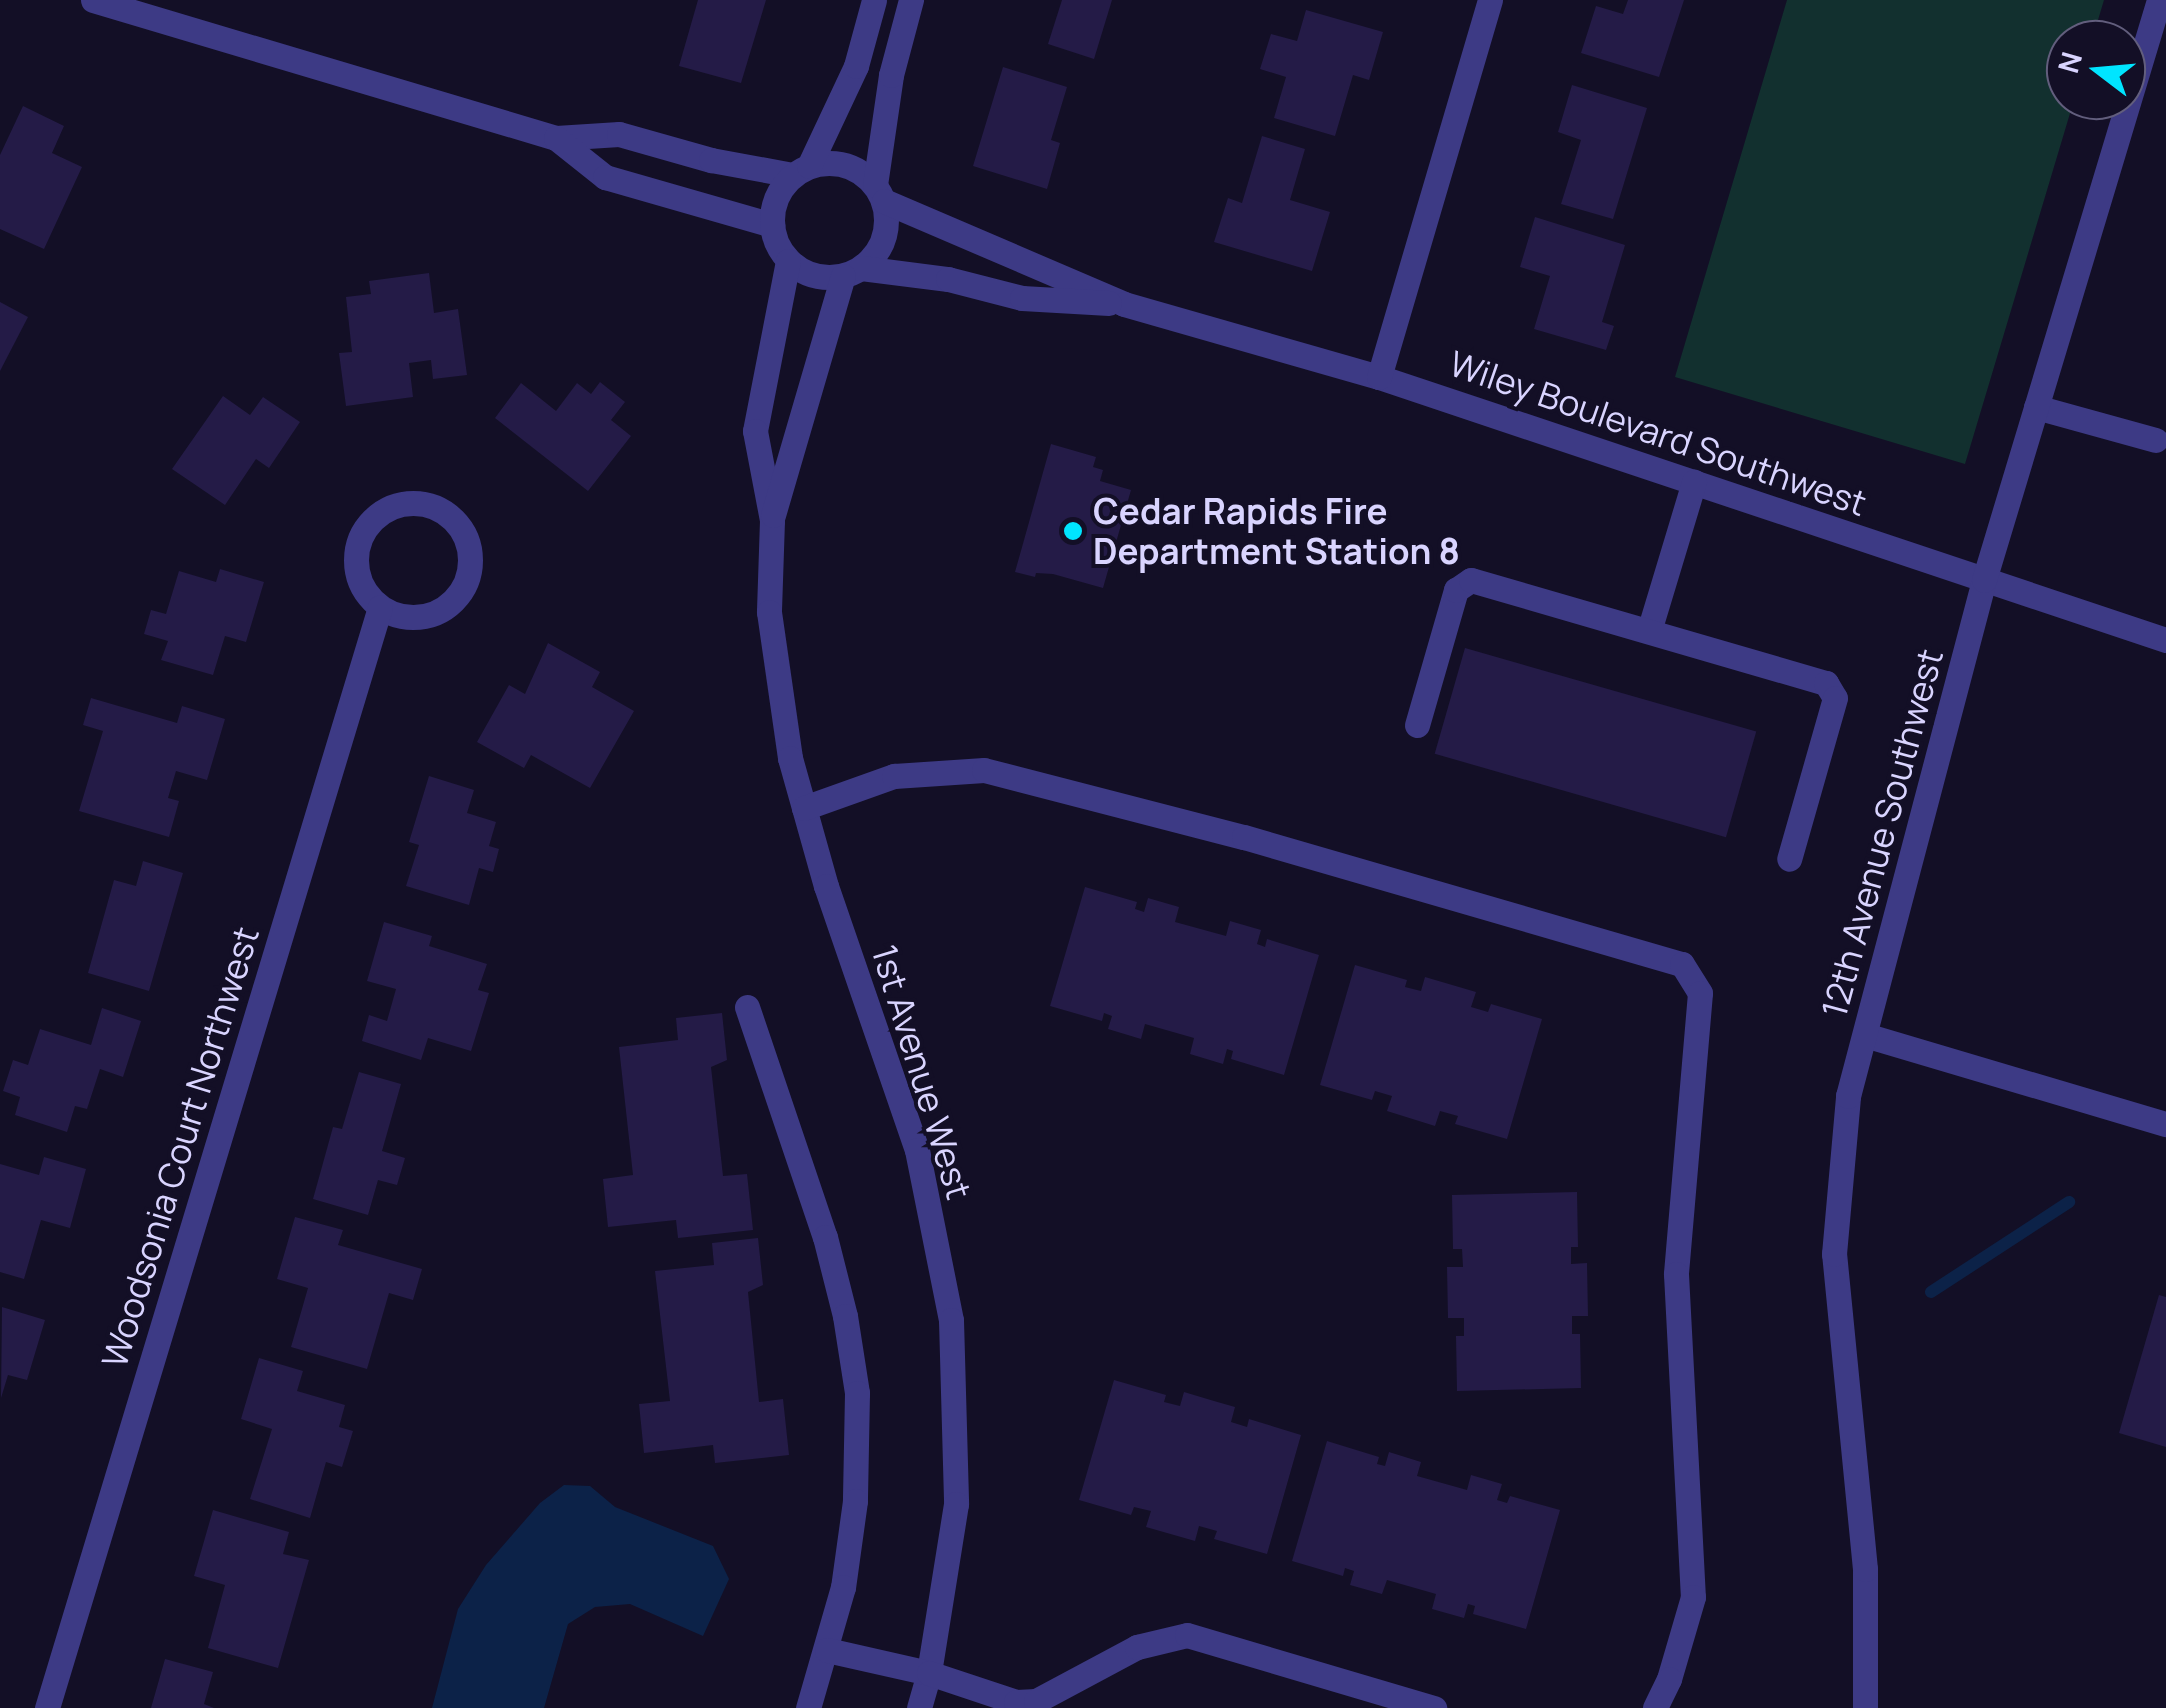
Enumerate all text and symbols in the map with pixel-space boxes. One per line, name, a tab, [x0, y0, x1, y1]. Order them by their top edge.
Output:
north arrow	[2046, 20, 2146, 120]
text: N	[2048, 47, 2090, 77]
street label: Wiley Boulevard Southwest	[1444, 342, 1872, 524]
place label: Cedar Rapids Fire Department Station 8	[1093, 490, 1460, 572]
marker: Cedar Rapids Fire Department Station 8	[1062, 520, 1084, 542]
street label: 12th Avenue Southwest	[1813, 644, 1951, 1022]
street label: Woodsonia Court Northwest	[93, 922, 267, 1372]
street label: 1st Avenue West	[863, 940, 981, 1204]

